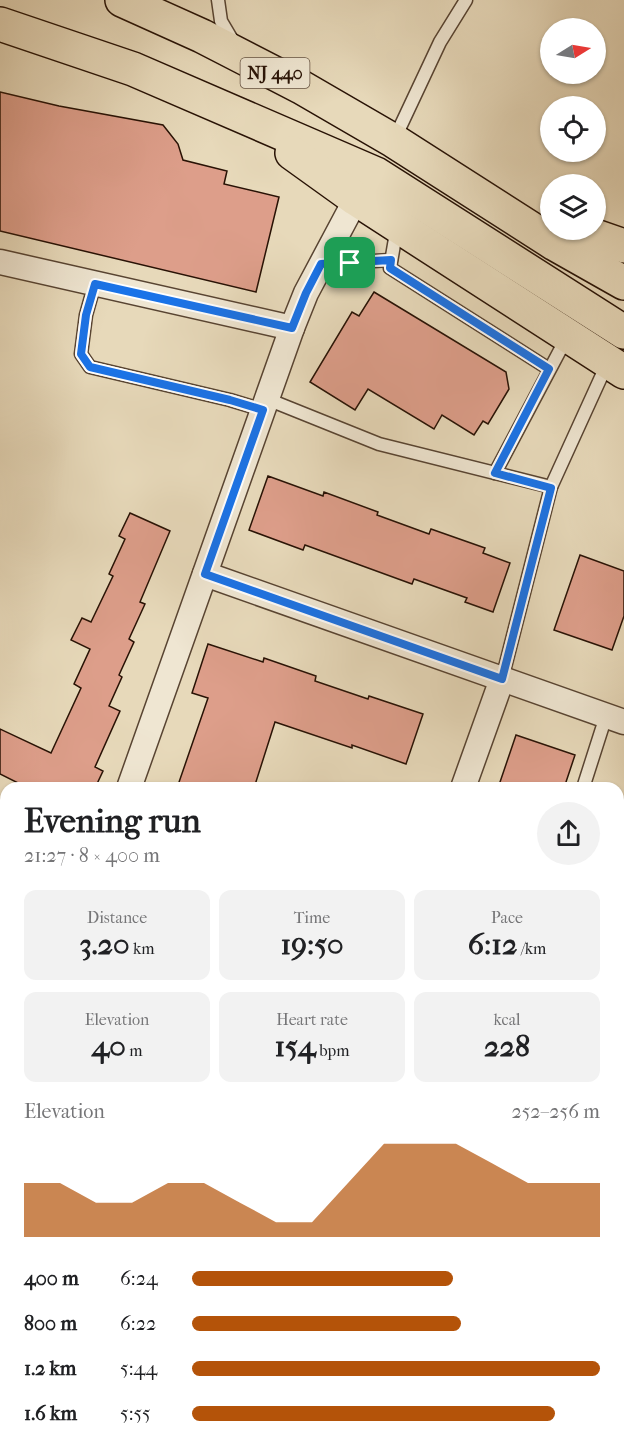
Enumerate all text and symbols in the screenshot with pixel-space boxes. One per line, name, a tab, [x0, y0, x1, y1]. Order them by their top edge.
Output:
north arrow	[540, 18, 606, 84]
map controls	[540, 18, 606, 240]
road number: NJ 440	[240, 58, 310, 88]
button: locate	[540, 96, 606, 162]
button: layers	[540, 174, 606, 240]
pin	[324, 237, 375, 288]
icon: arrive	[333, 246, 366, 279]
text: Evening run	[24, 802, 201, 841]
button: share	[537, 802, 600, 865]
text: 21:27 · 8 × 400 m	[24, 844, 160, 867]
text: Distance	[87, 908, 147, 927]
text: Time	[294, 908, 330, 927]
text: Pace	[491, 908, 523, 927]
text: 3.20	[79, 927, 130, 962]
text: 19:50	[280, 927, 344, 962]
text: 6:12	[468, 927, 517, 962]
text: km	[130, 939, 155, 958]
text: /km	[517, 939, 546, 958]
text: Elevation	[85, 1010, 149, 1029]
text: Heart rate	[276, 1010, 348, 1029]
text: kcal	[494, 1010, 520, 1029]
text: 40	[92, 1029, 126, 1064]
text: 154	[275, 1029, 316, 1064]
text: 228	[484, 1029, 530, 1064]
text: m	[126, 1041, 143, 1060]
text: bpm	[316, 1041, 349, 1060]
text: Elevation	[24, 1100, 105, 1123]
text: 252–256 m	[511, 1100, 600, 1123]
text: 400 m	[24, 1267, 79, 1290]
text: 6:24	[120, 1267, 158, 1290]
text: 800 m	[24, 1312, 77, 1335]
text: 6:22	[120, 1312, 156, 1335]
text: 1.2 km	[24, 1357, 77, 1380]
text: 5:44	[120, 1357, 157, 1380]
text: 1.6 km	[24, 1402, 77, 1425]
text: 5:55	[120, 1402, 151, 1425]

